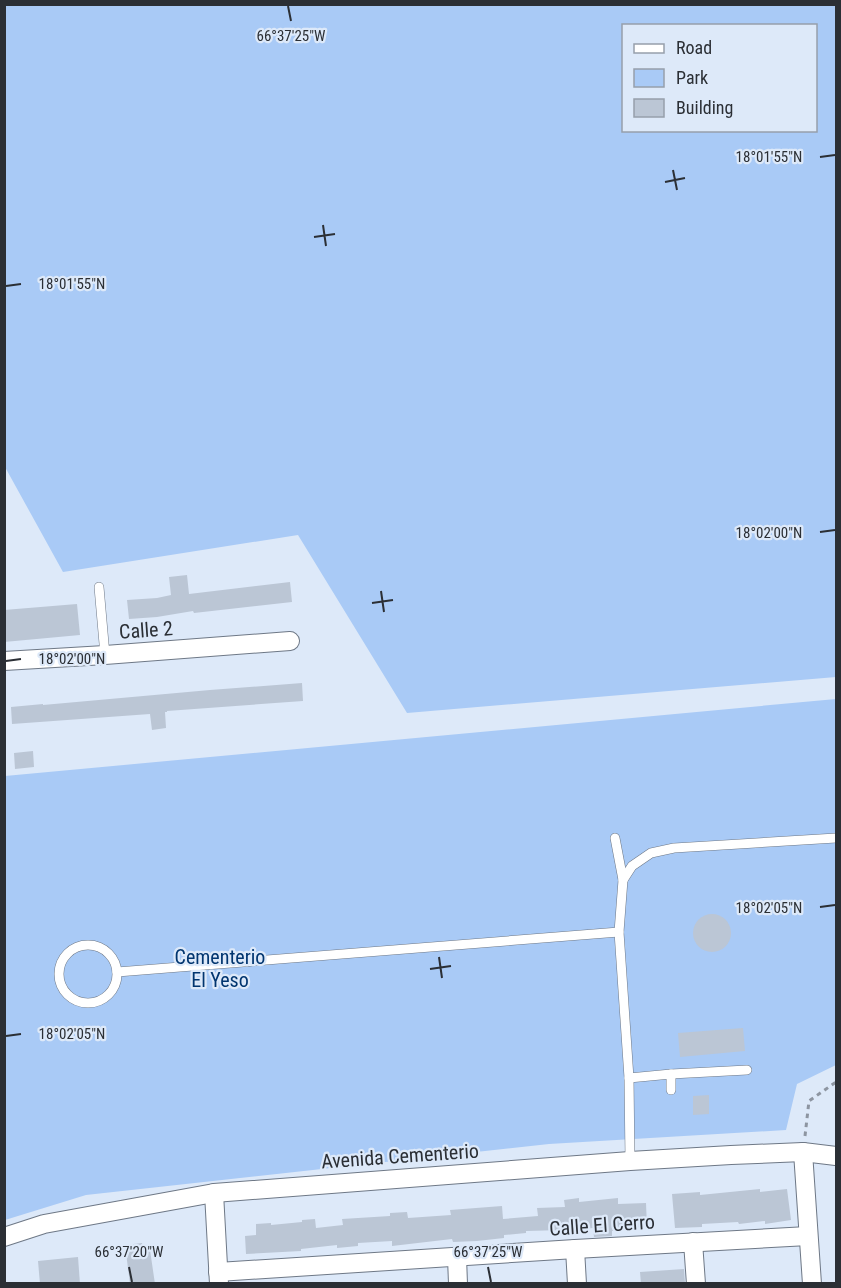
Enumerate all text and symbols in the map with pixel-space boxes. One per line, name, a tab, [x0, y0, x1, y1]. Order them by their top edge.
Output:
legend	[622, 24, 817, 132]
text: 66°37'25"W	[257, 27, 326, 45]
text: Road	[676, 37, 712, 58]
text: Park	[676, 67, 708, 88]
text: Building	[676, 97, 733, 118]
text: 18°01'55"N	[736, 148, 802, 166]
text: 18°01'55"N	[39, 275, 105, 293]
text: 18°02'00"N	[736, 524, 802, 542]
street label: Calle 2	[118, 616, 174, 644]
text: 18°02'00"N	[39, 650, 105, 668]
text: 18°02'05"N	[736, 899, 802, 917]
park label: Cementerio El Yeso	[175, 945, 265, 992]
text: 18°02'05"N	[39, 1025, 105, 1043]
street label: Avenida Cementerio	[320, 1139, 480, 1173]
street label: Calle El Cerro	[548, 1209, 656, 1241]
text: 66°37'20"W	[95, 1243, 164, 1261]
text: 66°37'25"W	[454, 1243, 523, 1261]

